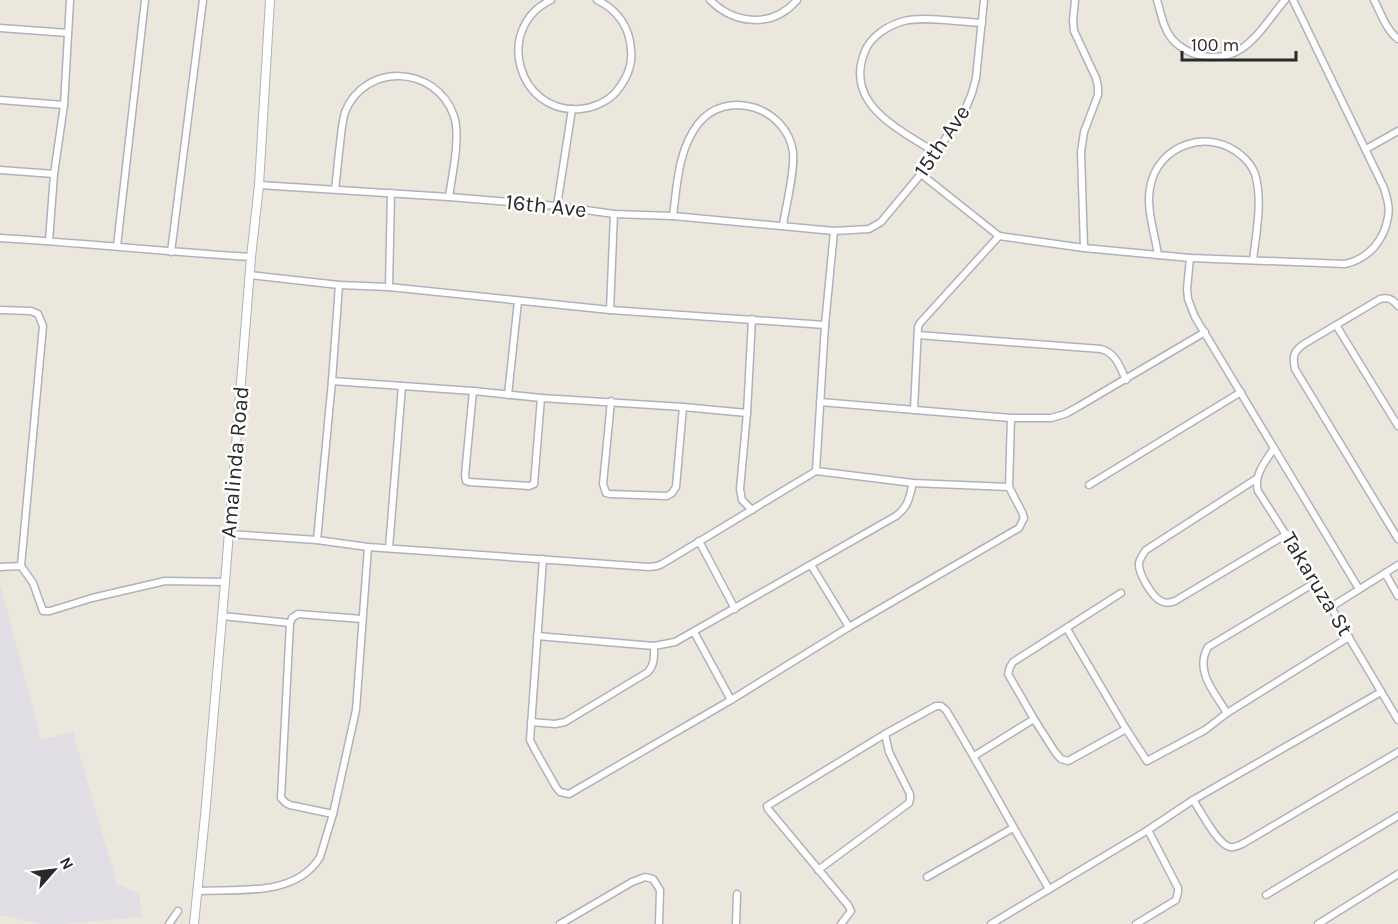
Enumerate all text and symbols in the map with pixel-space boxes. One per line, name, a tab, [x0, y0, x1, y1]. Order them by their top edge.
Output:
scale bar	[1182, 24, 1296, 62]
text: 100 m	[1191, 34, 1239, 56]
street label: 15th Ave	[909, 100, 975, 182]
street label: 16th Ave	[504, 189, 588, 223]
street label: Amalinda Road	[215, 385, 255, 539]
street label: Takaruza St	[1276, 527, 1358, 641]
north arrow	[24, 840, 84, 900]
text: N	[56, 854, 78, 873]

